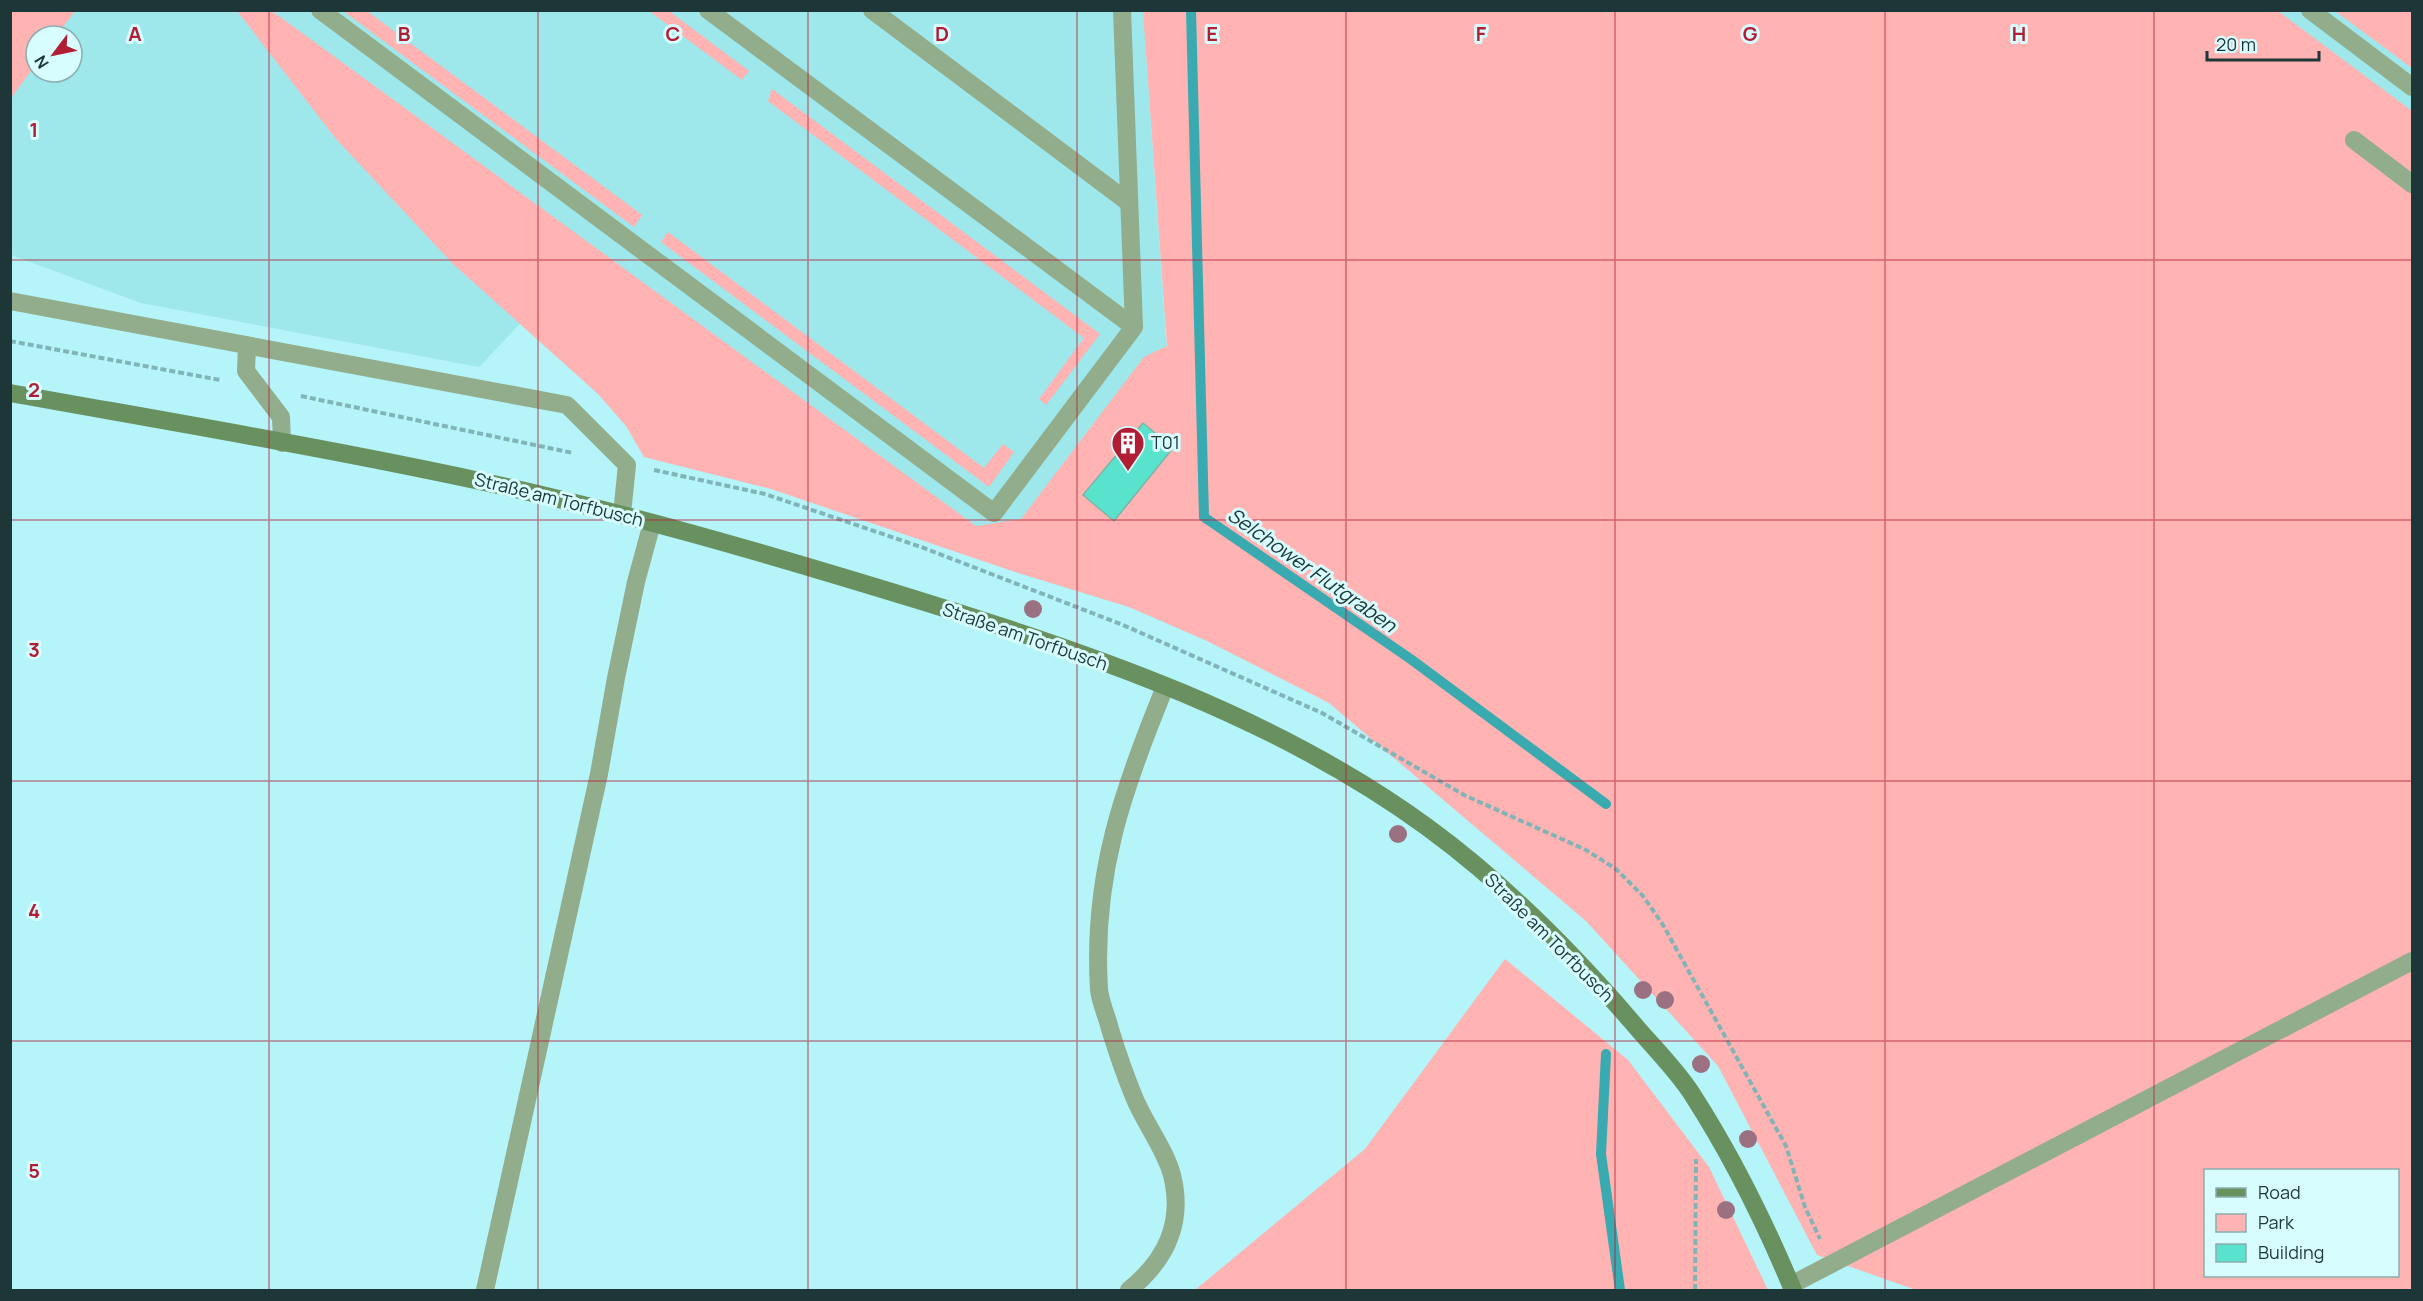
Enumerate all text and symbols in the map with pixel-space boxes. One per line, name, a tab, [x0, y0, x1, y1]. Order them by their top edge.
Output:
text: A	[128, 20, 142, 47]
text: B	[398, 20, 411, 47]
text: C	[666, 20, 680, 47]
text: D	[935, 20, 949, 47]
text: E	[1206, 20, 1218, 47]
text: F	[1476, 20, 1487, 47]
text: G	[1743, 20, 1758, 47]
text: H	[2012, 20, 2026, 47]
north arrow	[24, 24, 84, 84]
scale bar	[2207, 24, 2320, 62]
text: 20 m	[2216, 32, 2256, 56]
text: N	[29, 51, 54, 73]
text: 1	[30, 116, 38, 143]
text: 2	[28, 376, 40, 403]
building icon: T01	[1110, 425, 1146, 472]
place label: T01	[1151, 430, 1180, 454]
street label: Straße am Torfbusch	[472, 466, 646, 532]
water label: Selchower Flutgraben	[1222, 501, 1403, 639]
street label: Straße am Torfbusch	[940, 597, 1111, 676]
text: 3	[28, 636, 40, 663]
street label: Straße am Torfbusch	[1480, 868, 1619, 1007]
text: 4	[28, 897, 40, 924]
text: 5	[28, 1157, 40, 1184]
legend	[2204, 1169, 2399, 1277]
text: Road	[2258, 1180, 2301, 1204]
text: Park	[2258, 1210, 2295, 1234]
text: Building	[2258, 1240, 2324, 1264]

